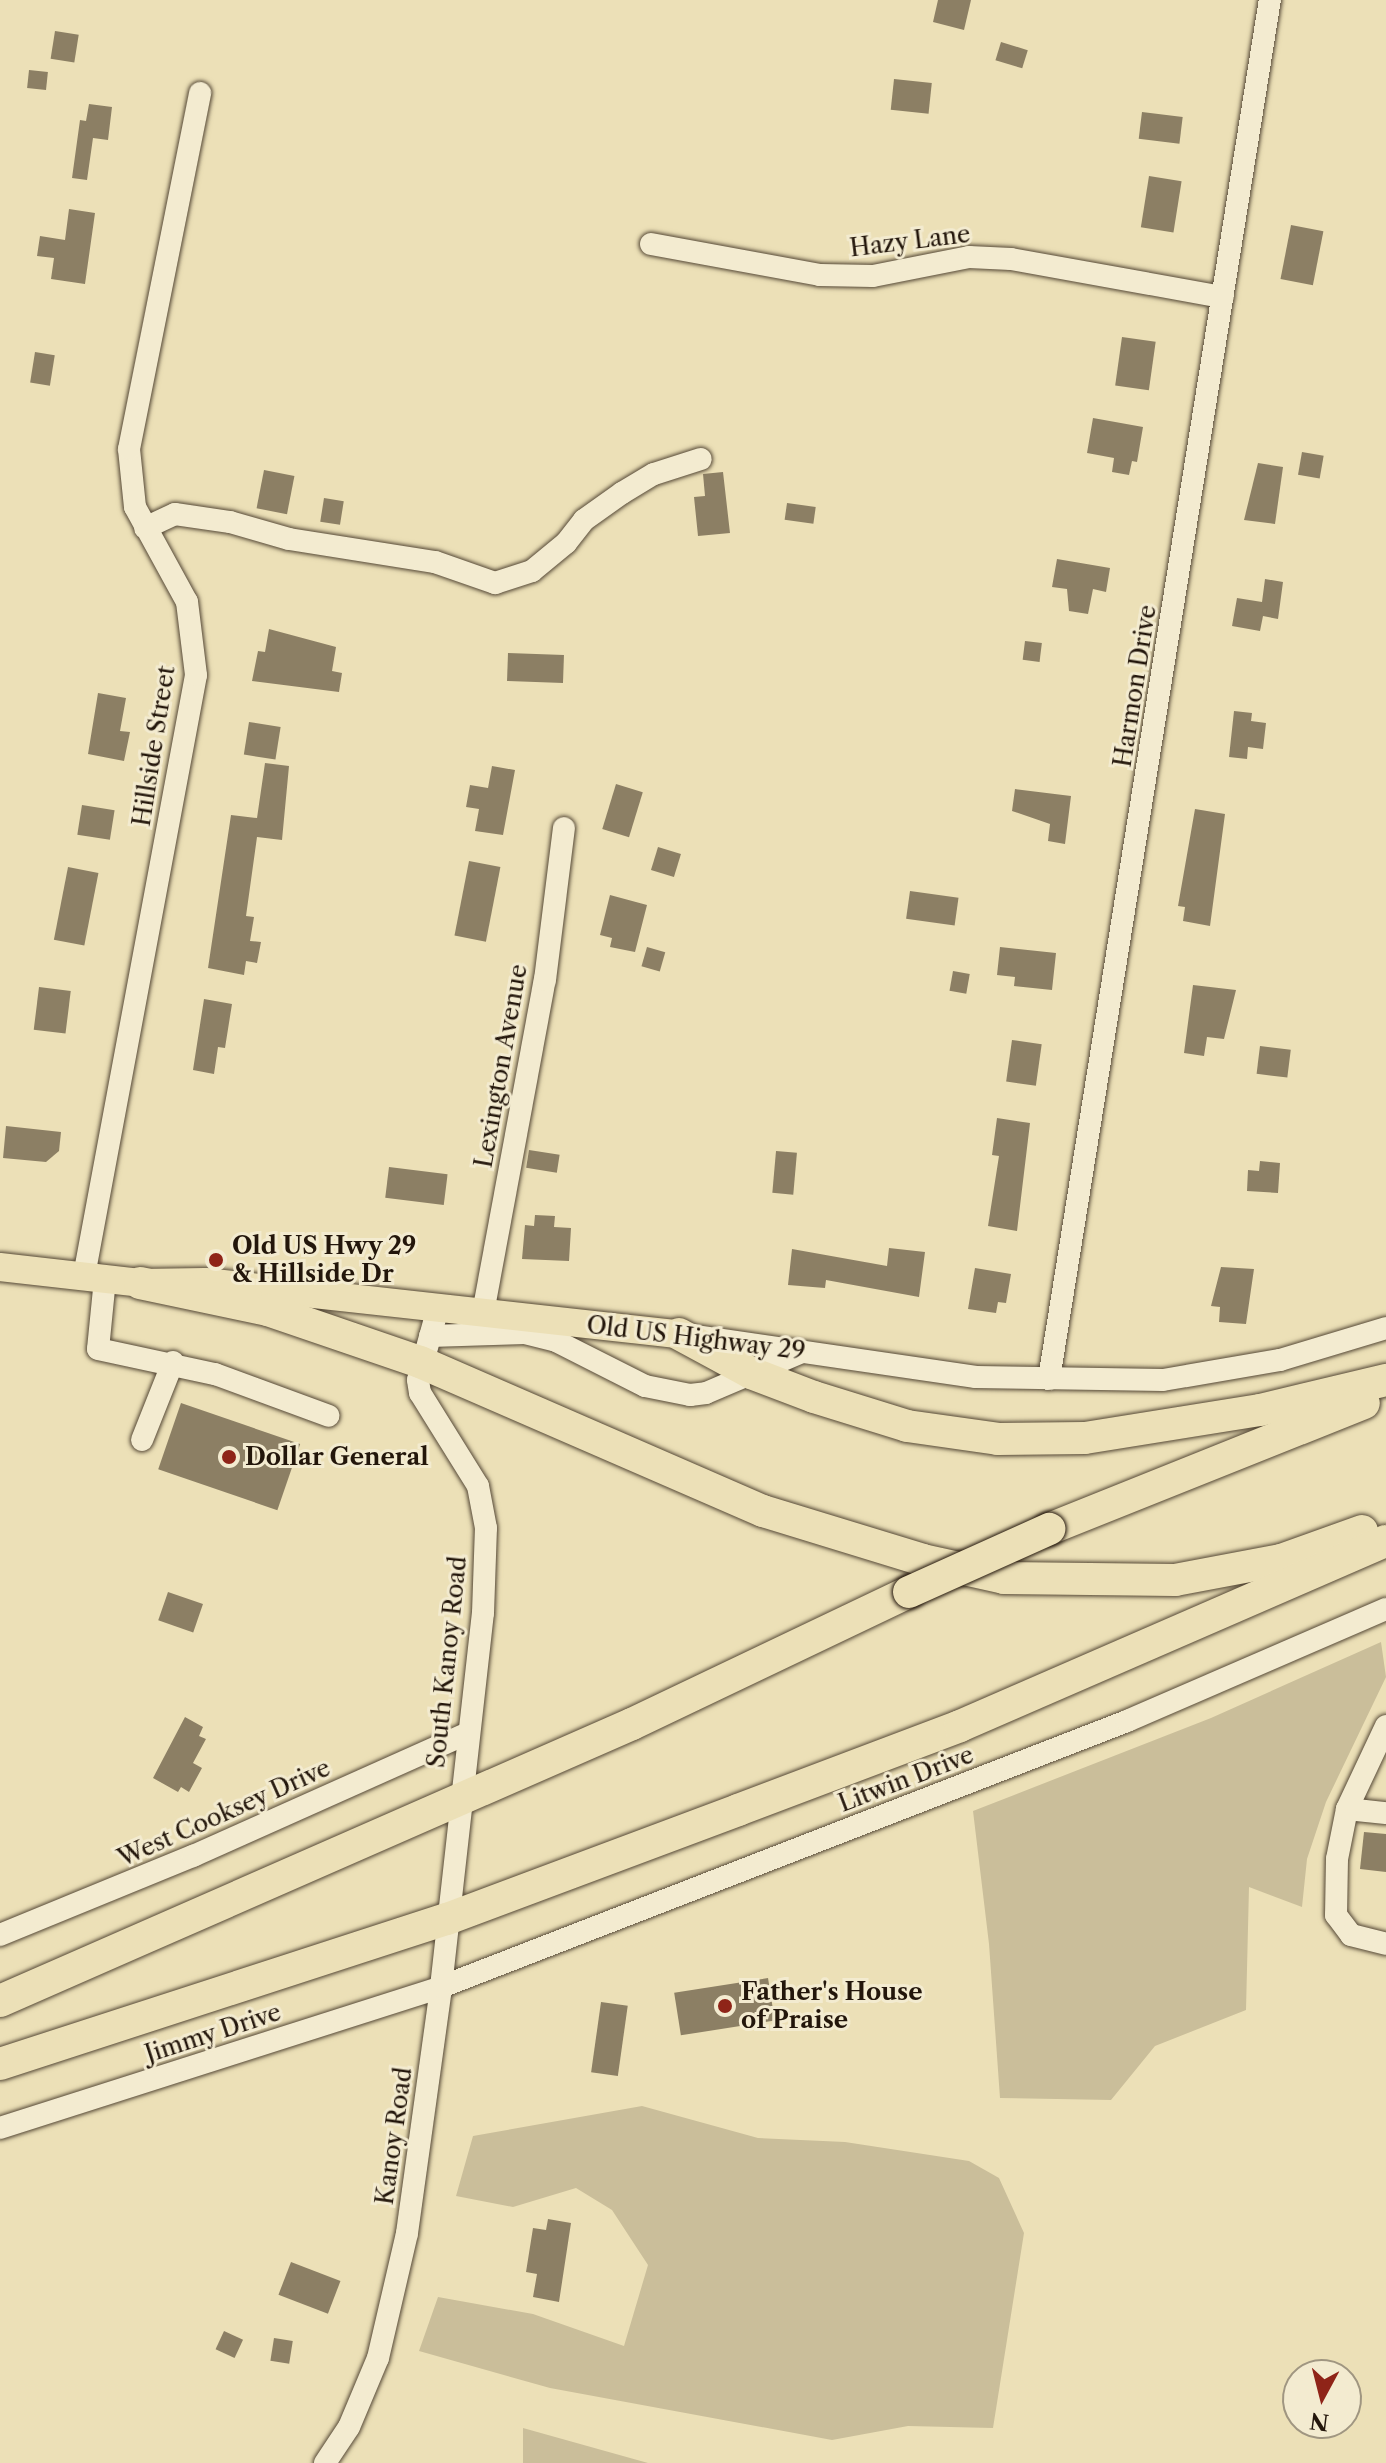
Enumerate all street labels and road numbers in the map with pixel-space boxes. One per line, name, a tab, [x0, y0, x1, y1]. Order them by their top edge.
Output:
street label: Hazy Lane	[848, 219, 972, 263]
street label: Harmon Drive	[1108, 603, 1162, 769]
street label: Hillside Street	[127, 664, 181, 828]
street label: Lexington Avenue	[469, 962, 533, 1170]
street label: Old US Highway 29	[585, 1310, 807, 1366]
street label: South Kanoy Road	[422, 1554, 472, 1770]
street label: Litwin Drive	[834, 1740, 978, 1818]
street label: West Cooksey Drive	[113, 1753, 335, 1873]
street label: Jimmy Drive	[141, 1997, 285, 2069]
street label: Kanoy Road	[370, 2065, 418, 2207]

